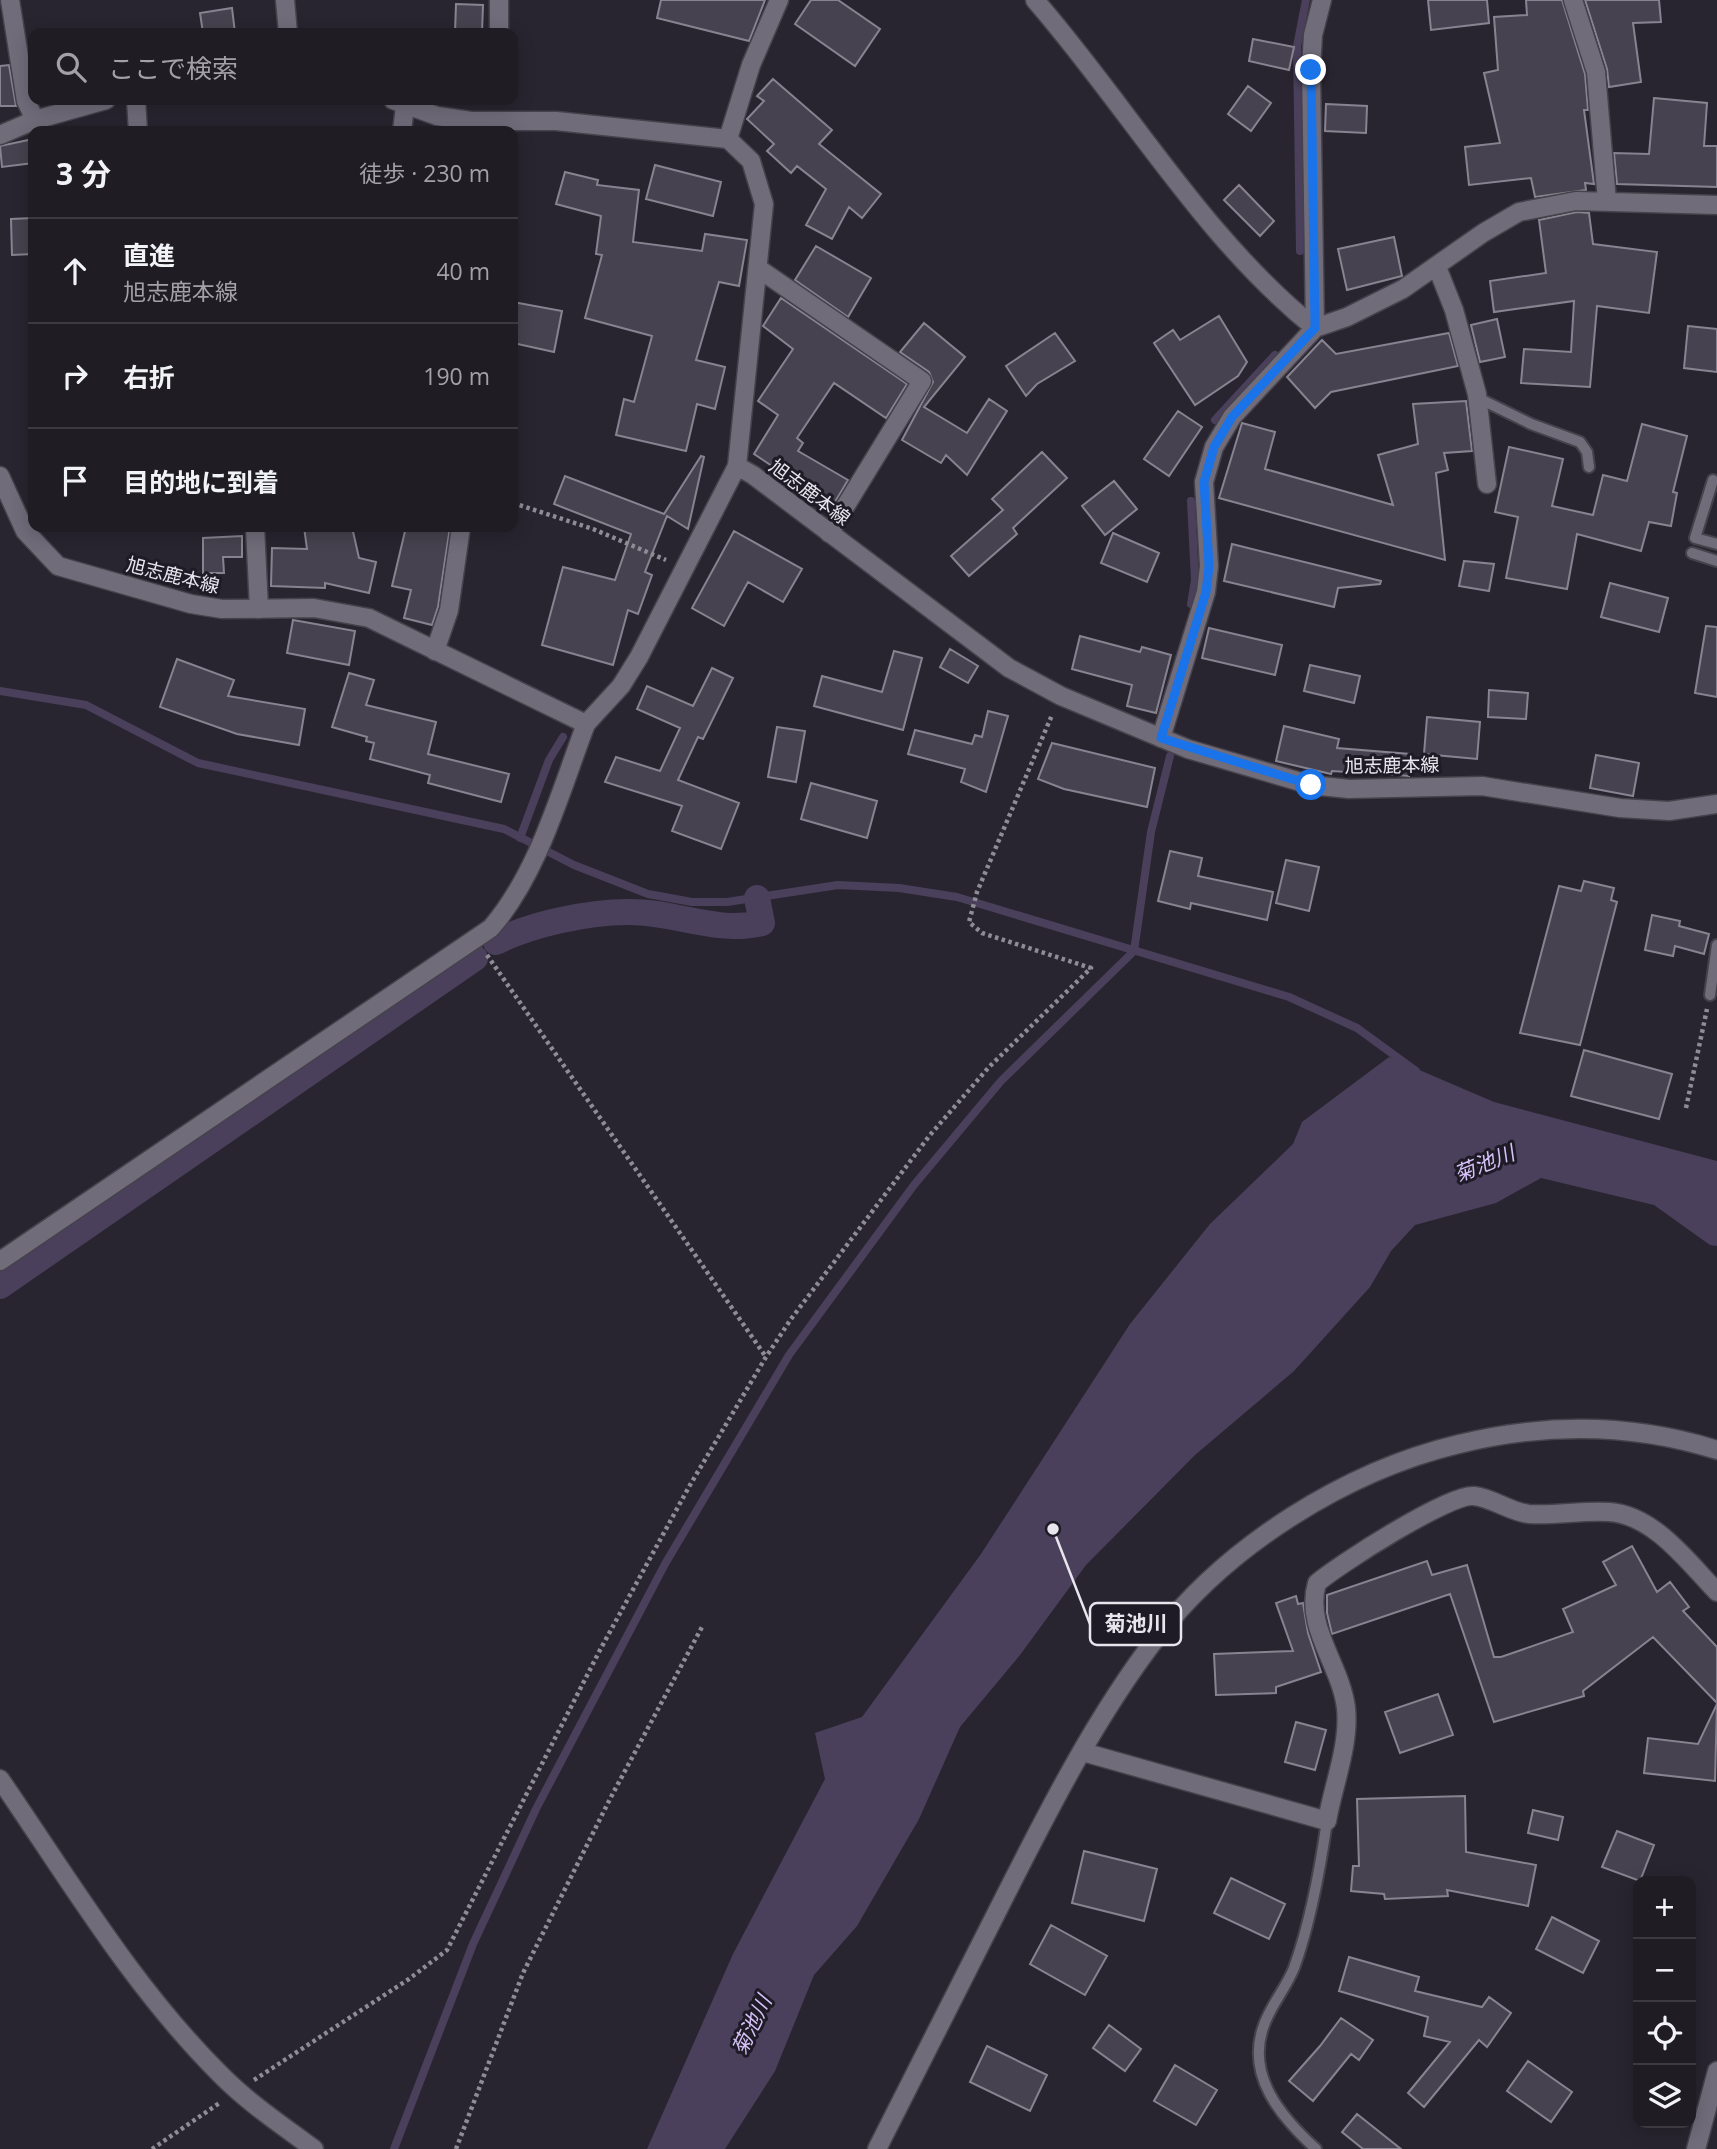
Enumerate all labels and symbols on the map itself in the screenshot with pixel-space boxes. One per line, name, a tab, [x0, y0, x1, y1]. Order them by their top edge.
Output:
route end	[1295, 54, 1326, 85]
street label: 旭志鹿本線	[764, 453, 856, 531]
street label: 旭志鹿本線	[124, 551, 222, 599]
street label: 旭志鹿本線	[1344, 751, 1440, 779]
route start	[1295, 769, 1326, 800]
water label: 菊池川	[1450, 1137, 1520, 1188]
callout: 菊池川	[1090, 1603, 1181, 1645]
text: 菊池川	[1105, 1609, 1168, 1637]
water label: 菊池川	[725, 1989, 778, 2059]

